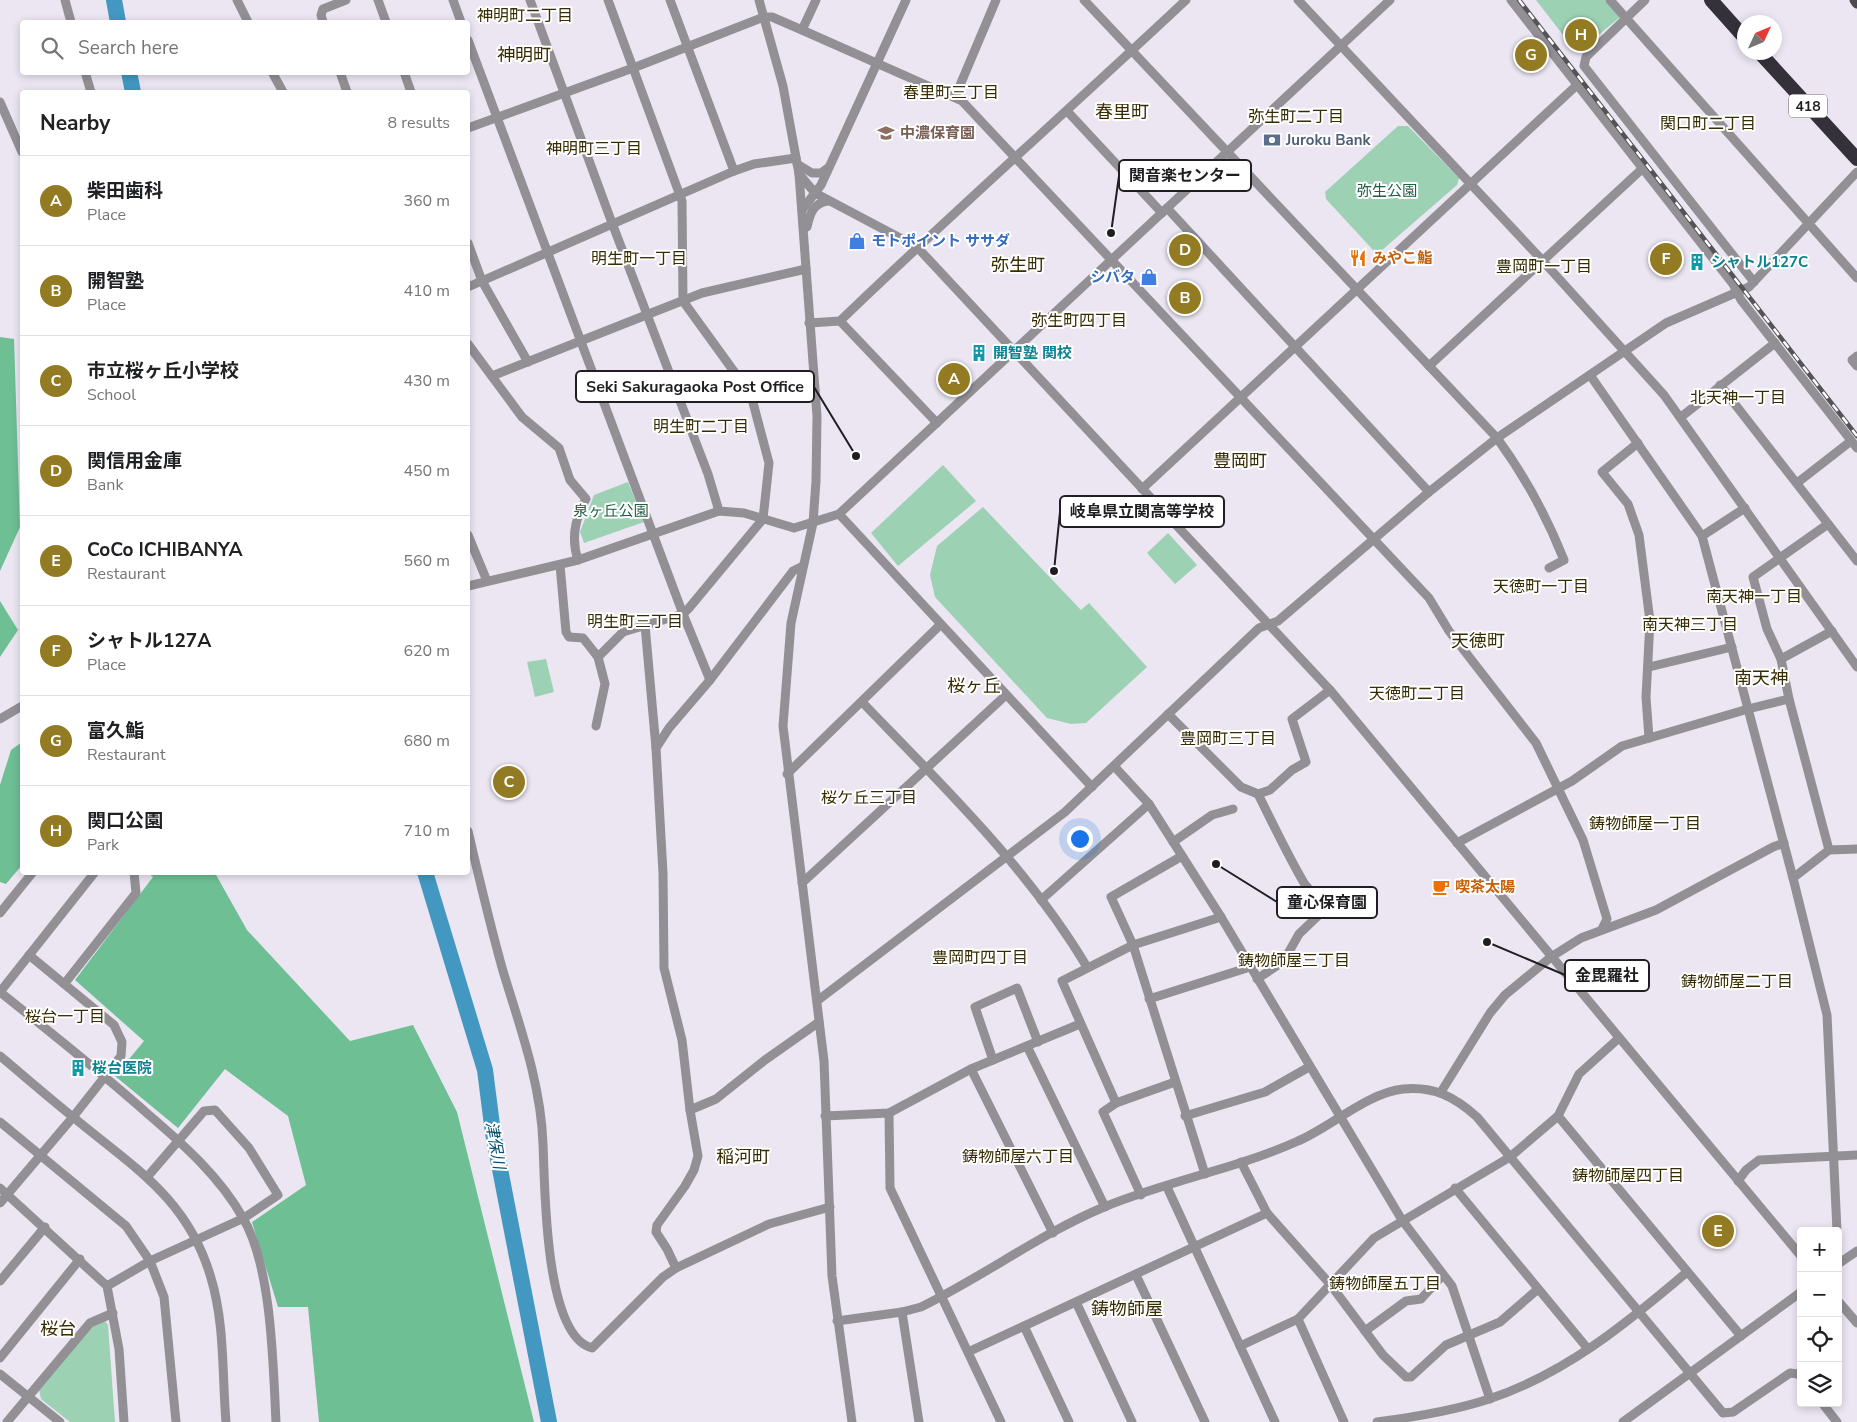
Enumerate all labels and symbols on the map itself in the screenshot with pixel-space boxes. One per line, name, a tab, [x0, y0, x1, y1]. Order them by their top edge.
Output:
district label: 神明町二丁目	[477, 5, 573, 27]
north arrow	[1737, 15, 1782, 60]
pin: H	[1565, 16, 1597, 54]
pin: G	[1515, 36, 1547, 74]
district label: 神明町	[497, 43, 551, 67]
district label: 春里町三丁目	[903, 82, 999, 104]
road number: 418	[1789, 94, 1827, 118]
district label: 春里町	[1095, 100, 1149, 124]
district label: 弥生町二丁目	[1248, 106, 1344, 128]
district label: 関口町二丁目	[1660, 113, 1756, 135]
school or university icon: 中濃保育園	[876, 123, 896, 143]
place label: 中濃保育園	[900, 123, 975, 143]
bank icon: Juroku Bank	[1262, 130, 1282, 150]
place label: Juroku Bank	[1285, 130, 1371, 150]
district label: 神明町三丁目	[546, 138, 642, 160]
callout: 関音楽センター	[1119, 160, 1251, 191]
text: 関音楽センター	[1129, 165, 1241, 187]
park label: 弥生公園	[1357, 181, 1417, 201]
shop icon: モトポイント ササダ	[847, 231, 867, 251]
place label: モトポイント ササダ	[871, 231, 1010, 251]
pin: D	[1169, 231, 1201, 269]
pin: F	[1650, 240, 1682, 278]
district label: 明生町一丁目	[591, 248, 687, 270]
restaurant icon: みやこ鮨	[1348, 248, 1368, 268]
place label: みやこ鮨	[1372, 248, 1433, 268]
building icon: シャトル127C	[1687, 252, 1707, 272]
place label: シャトル127C	[1711, 252, 1808, 272]
district label: 弥生町	[991, 253, 1045, 277]
district label: 豊岡町一丁目	[1496, 256, 1592, 278]
place label: シバタ	[1090, 267, 1135, 287]
shop icon: シバタ	[1139, 267, 1159, 287]
pin: B	[1169, 279, 1201, 317]
district label: 弥生町四丁目	[1031, 310, 1127, 332]
building icon: 開智塾 関校	[969, 343, 989, 363]
place label: 開智塾 関校	[993, 343, 1072, 363]
pin: A	[938, 360, 970, 398]
callout: Seki Sakuragaoka Post Office	[576, 371, 814, 402]
text: Seki Sakuragaoka Post Office	[586, 376, 804, 398]
district label: 北天神一丁目	[1690, 387, 1786, 409]
district label: 明生町二丁目	[653, 416, 749, 438]
district label: 豊岡町	[1213, 449, 1267, 473]
callout: 岐阜県立関高等学校	[1060, 496, 1224, 527]
park label: 泉ヶ丘公園	[573, 501, 649, 521]
text: 岐阜県立関高等学校	[1070, 501, 1214, 523]
district label: 天徳町一丁目	[1493, 576, 1589, 598]
district label: 南天神一丁目	[1706, 586, 1802, 608]
district label: 明生町三丁目	[587, 611, 683, 633]
district label: 南天神三丁目	[1642, 614, 1738, 636]
district label: 天徳町	[1451, 629, 1505, 653]
district label: 南天神	[1734, 666, 1788, 690]
district label: 桜ヶ丘	[947, 674, 1001, 698]
district label: 天徳町二丁目	[1369, 683, 1465, 705]
district label: 豊岡町三丁目	[1180, 728, 1276, 750]
pin: C	[493, 763, 525, 801]
district label: 桜ケ丘三丁目	[821, 787, 917, 809]
district label: 鋳物師屋一丁目	[1589, 813, 1701, 835]
your location	[1067, 826, 1093, 852]
cafe icon: 喫茶太陽	[1431, 877, 1451, 897]
place label: 喫茶太陽	[1455, 877, 1515, 897]
callout: 童心保育園	[1277, 887, 1377, 918]
text: 童心保育園	[1287, 892, 1367, 914]
district label: 豊岡町四丁目	[932, 947, 1028, 969]
district label: 鋳物師屋三丁目	[1238, 950, 1350, 972]
callout: 金毘羅社	[1565, 960, 1649, 991]
text: 金毘羅社	[1575, 965, 1639, 987]
district label: 鋳物師屋二丁目	[1681, 971, 1793, 993]
district label: 桜台一丁目	[25, 1006, 105, 1028]
building icon: 桜台医院	[68, 1058, 88, 1078]
place label: 桜台医院	[92, 1058, 152, 1078]
water label: 津保川	[480, 1120, 510, 1173]
district label: 稲河町	[716, 1145, 770, 1169]
district label: 鋳物師屋六丁目	[962, 1146, 1074, 1168]
district label: 鋳物師屋四丁目	[1572, 1165, 1684, 1187]
pin: E	[1702, 1212, 1734, 1250]
district label: 鋳物師屋五丁目	[1329, 1273, 1441, 1295]
district label: 鋳物師屋	[1091, 1297, 1163, 1321]
district label: 桜台	[40, 1317, 76, 1341]

